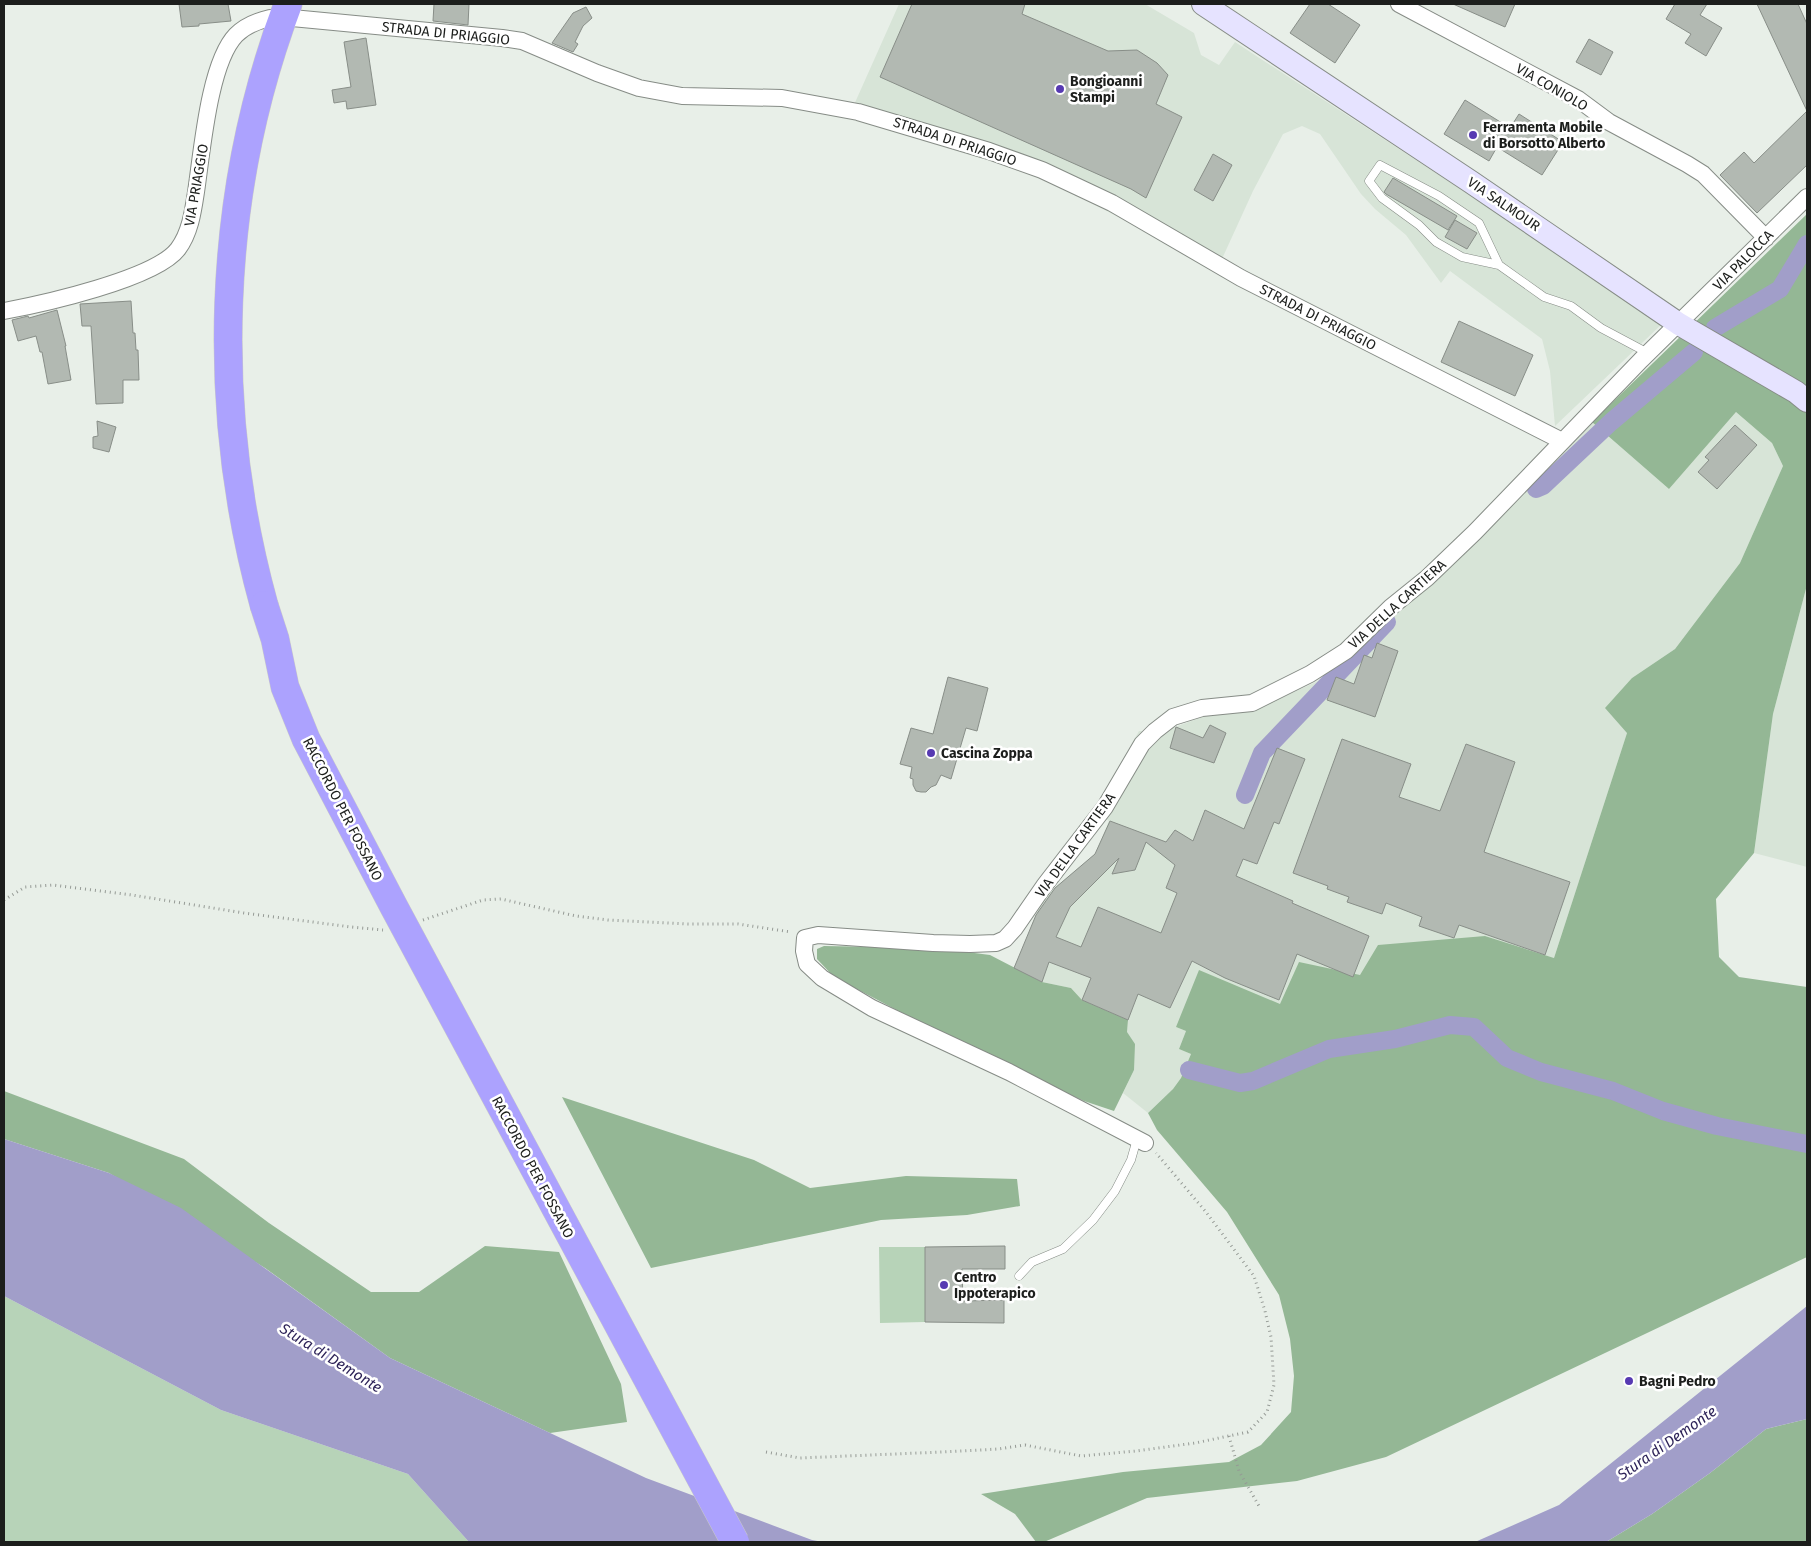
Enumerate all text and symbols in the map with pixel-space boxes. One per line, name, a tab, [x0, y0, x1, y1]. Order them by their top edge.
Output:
street label: STRADA DI PRIAGGIO	[381, 18, 511, 49]
street label: VIA CONIOLO	[1513, 60, 1591, 115]
place label: Bongioanni Stampi	[1070, 73, 1142, 106]
marker: Bongioanni Stampi	[1054, 83, 1066, 95]
street label: STRADA DI PRIAGGIO	[891, 114, 1019, 169]
place label: Ferramenta Mobile di Borsotto Alberto	[1483, 119, 1605, 152]
marker: Ferramenta Mobile di Borsotto Alberto	[1467, 129, 1479, 141]
street label: VIA PRIAGGIO	[181, 142, 212, 228]
street label: VIA SALMOUR	[1464, 174, 1544, 235]
street label: VIA PALOCCA	[1710, 227, 1777, 294]
street label: STRADA DI PRIAGGIO	[1257, 281, 1379, 354]
street label: VIA DELLA CARTIERA	[1345, 556, 1450, 653]
street label: RACCORDO PER FOSSANO	[299, 735, 386, 884]
place label: Cascina Zoppa	[941, 745, 1033, 762]
marker: Cascina Zoppa	[925, 747, 937, 759]
street label: VIA DELLA CARTIERA	[1032, 790, 1119, 901]
street label: RACCORDO PER FOSSANO	[488, 1093, 577, 1241]
place label: Centro Ippoterapico	[954, 1269, 1036, 1302]
marker: Centro Ippoterapico	[938, 1279, 950, 1291]
water label: Stura di Demonte	[276, 1319, 386, 1397]
place label: Bagni Pedro	[1639, 1373, 1716, 1390]
marker: Bagni Pedro	[1623, 1375, 1635, 1387]
water label: Stura di Demonte	[1613, 1402, 1720, 1484]

